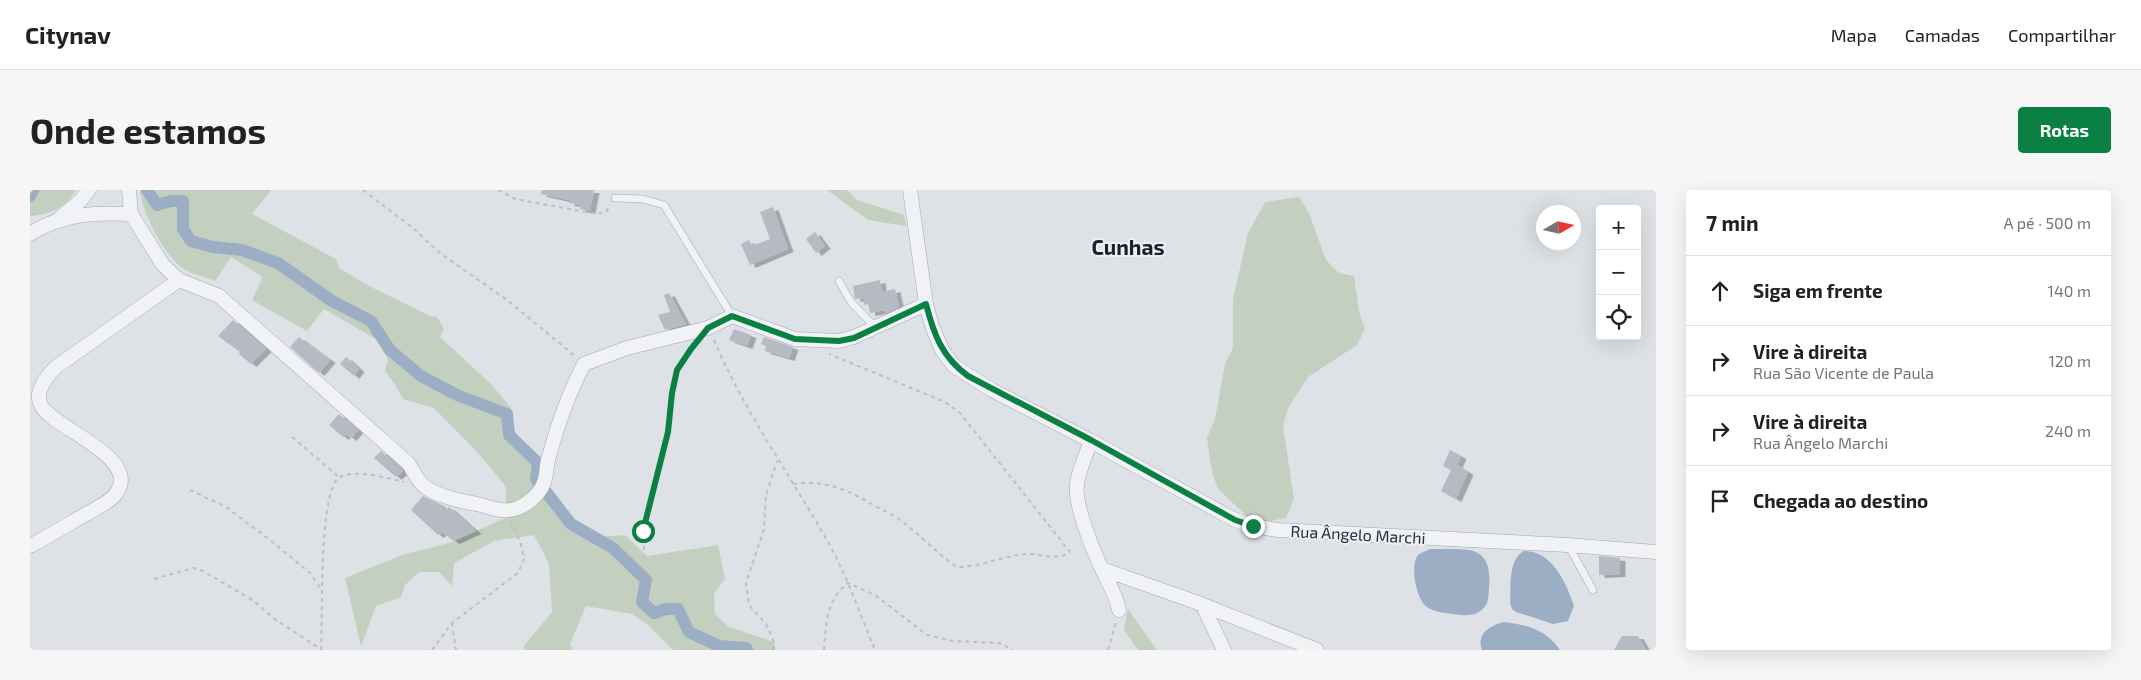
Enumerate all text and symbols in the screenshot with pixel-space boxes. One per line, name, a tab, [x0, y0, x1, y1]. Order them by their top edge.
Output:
text: Citynav	[25, 20, 111, 49]
text: Mapa	[1831, 24, 1877, 46]
text: Camadas	[1905, 24, 1980, 46]
text: Compartilhar	[2008, 24, 2116, 46]
button: Rotas	[2018, 107, 2111, 153]
text: Onde estamos	[30, 109, 266, 151]
north arrow	[1536, 205, 1581, 250]
map controls	[1596, 205, 1641, 340]
button: +	[1596, 205, 1641, 250]
text: 7 min	[1706, 210, 1759, 235]
text: A pé · 500 m	[2004, 213, 2091, 232]
district label: Cunhas	[1091, 234, 1165, 259]
button: −	[1596, 250, 1641, 295]
icon: ahead	[1706, 277, 1734, 305]
text: Siga em frente	[1753, 279, 1883, 302]
text: 140 m	[2048, 281, 2091, 300]
button: locate	[1596, 295, 1641, 340]
text: Vire à direita	[1753, 340, 1867, 363]
icon: right	[1706, 347, 1734, 375]
text: 120 m	[2048, 351, 2091, 370]
text: Rua São Vicente de Paula	[1753, 363, 1934, 382]
text: Vire à direita	[1753, 410, 1867, 433]
icon: right	[1706, 417, 1734, 445]
text: 240 m	[2045, 421, 2091, 440]
text: Rua Ângelo Marchi	[1753, 433, 1888, 452]
icon: arrive	[1706, 487, 1734, 515]
text: Chegada ao destino	[1753, 489, 1928, 512]
route end	[1242, 515, 1265, 538]
route start	[632, 520, 655, 543]
street label: Rua Ângelo Marchi	[1290, 521, 1426, 547]

